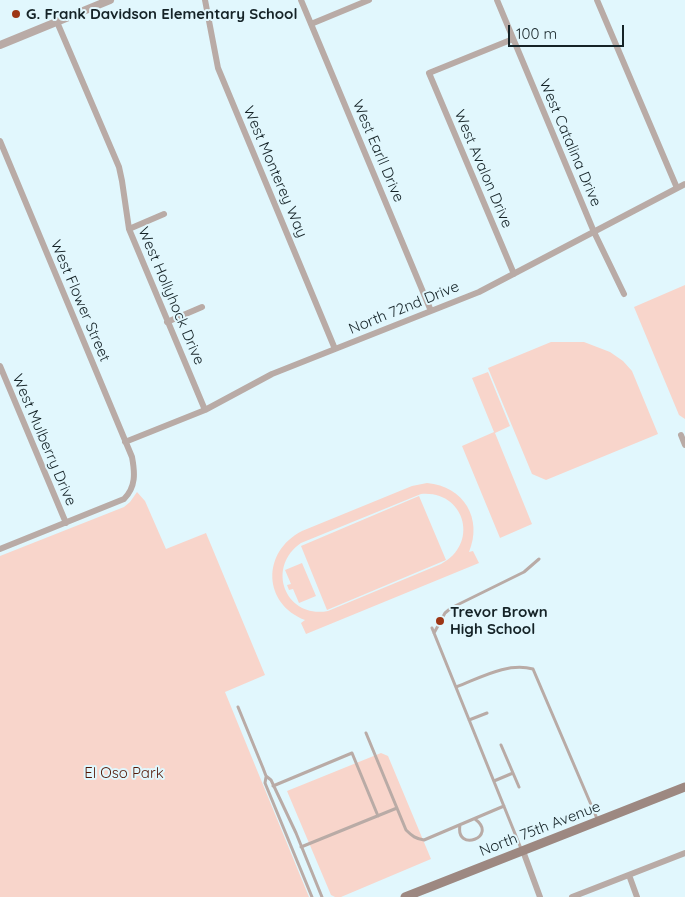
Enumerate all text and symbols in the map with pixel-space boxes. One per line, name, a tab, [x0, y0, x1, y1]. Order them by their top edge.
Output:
place label: G. Frank Davidson Elementary School	[26, 5, 298, 23]
marker: G. Frank Davidson Elementary School	[10, 8, 22, 20]
scale bar	[510, 15, 626, 47]
text: 100 m	[516, 24, 557, 43]
street label: West Catalina Drive	[535, 77, 605, 209]
street label: West Earll Drive	[348, 97, 408, 205]
street label: West Monterey Way	[239, 104, 311, 240]
street label: West Avalon Drive	[450, 107, 516, 231]
street label: West Hollyhock Drive	[134, 225, 208, 367]
street label: West Flower Street	[46, 237, 114, 365]
street label: North 72nd Drive	[346, 278, 462, 338]
street label: West Mulberry Drive	[8, 372, 80, 508]
place label: Trevor Brown High School	[450, 603, 548, 638]
marker: Trevor Brown High School	[434, 615, 446, 627]
park label: El Oso Park	[84, 764, 164, 782]
street label: North 75th Avenue	[477, 798, 603, 860]

